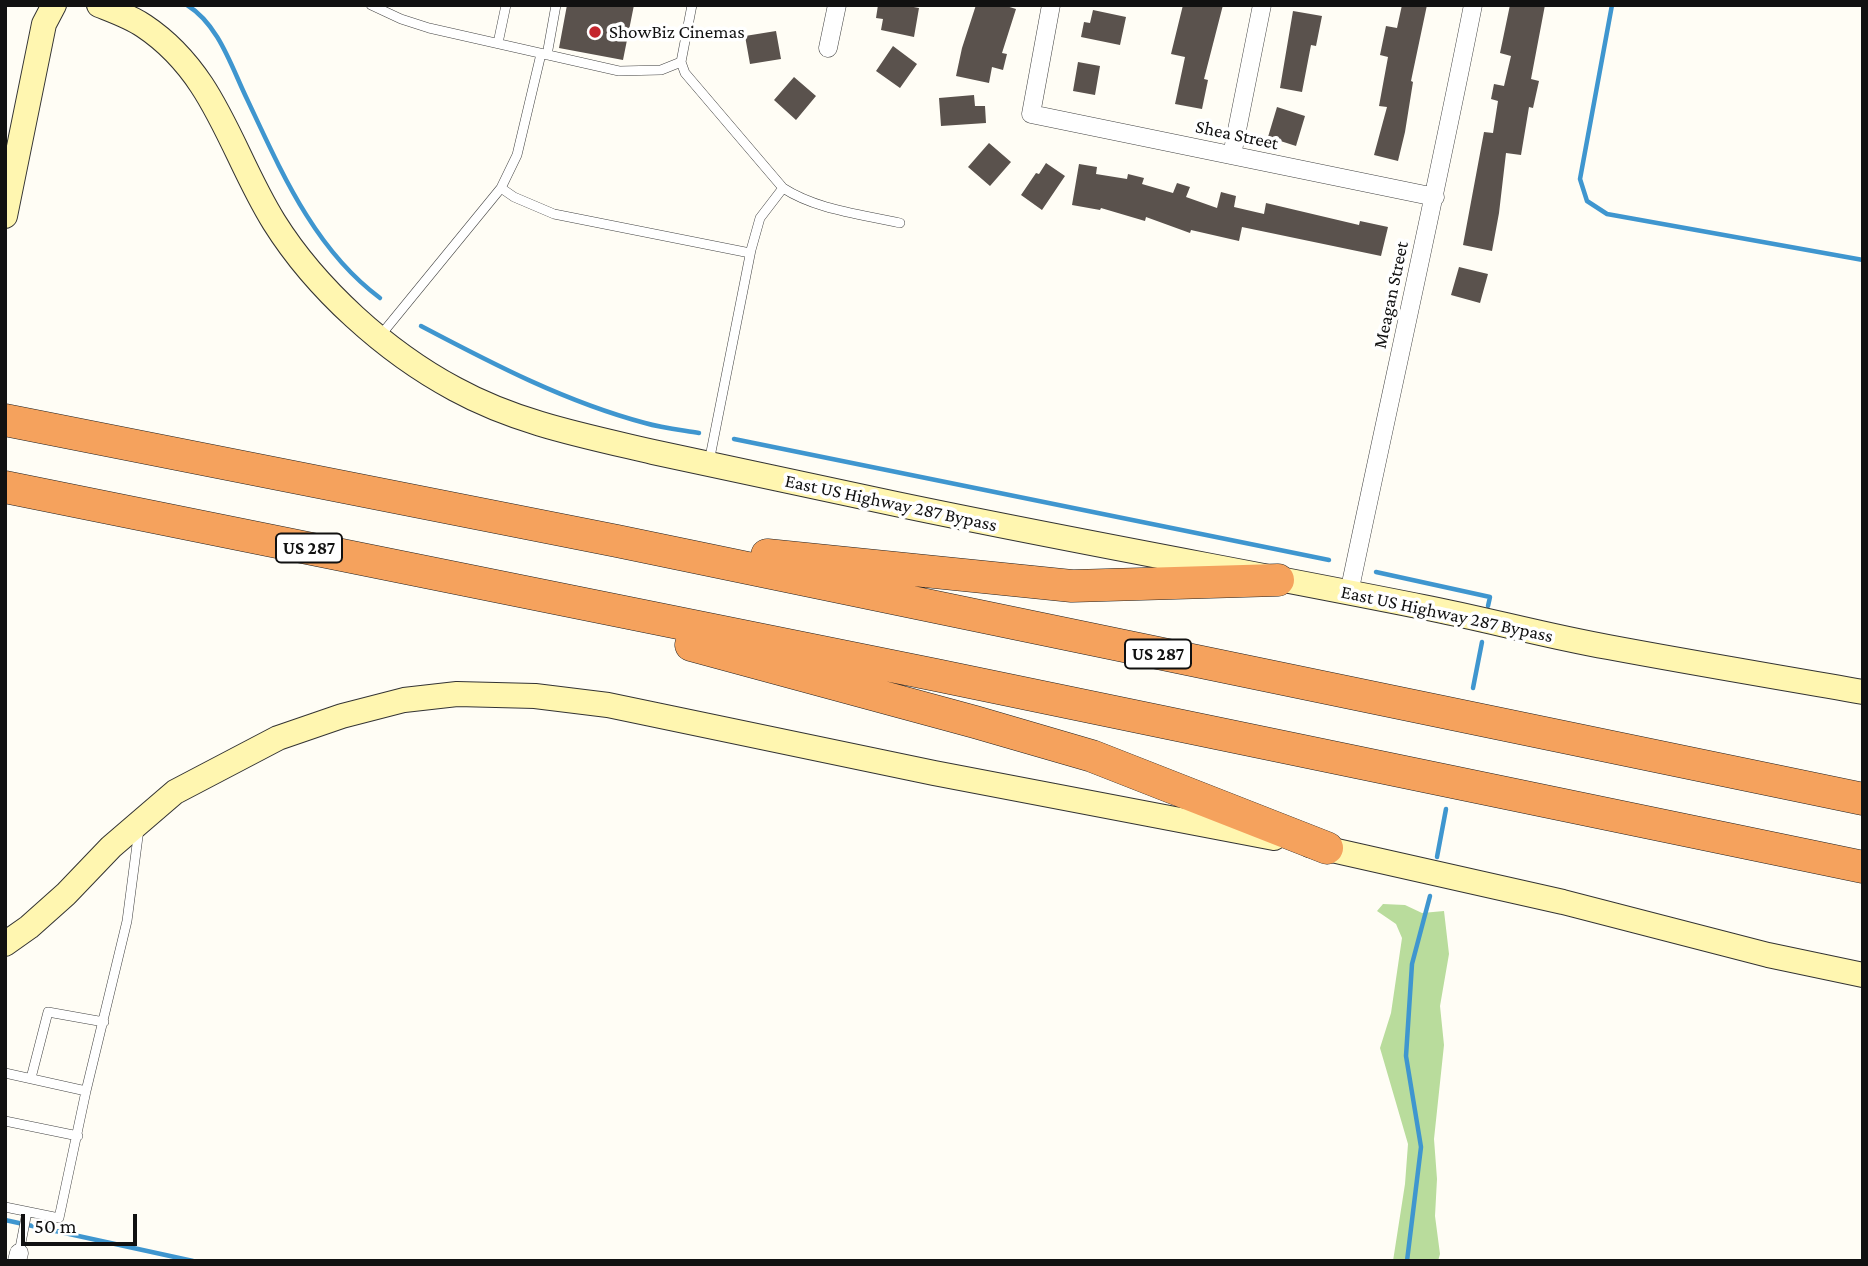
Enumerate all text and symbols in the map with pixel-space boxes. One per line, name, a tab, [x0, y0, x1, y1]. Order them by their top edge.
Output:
place label: ShowBiz Cinemas	[609, 21, 745, 43]
marker: ShowBiz Cinemas	[587, 24, 603, 40]
street label: Shea Street	[1193, 115, 1281, 155]
street label: Meagan Street	[1369, 239, 1413, 351]
street label: East US Highway 287 Bypass	[783, 469, 999, 537]
road number: US 287	[276, 534, 342, 562]
street label: East US Highway 287 Bypass	[1339, 580, 1555, 648]
road number: US 287	[1125, 640, 1191, 668]
scale bar	[24, 1200, 140, 1244]
text: 50 m	[34, 1214, 77, 1238]

